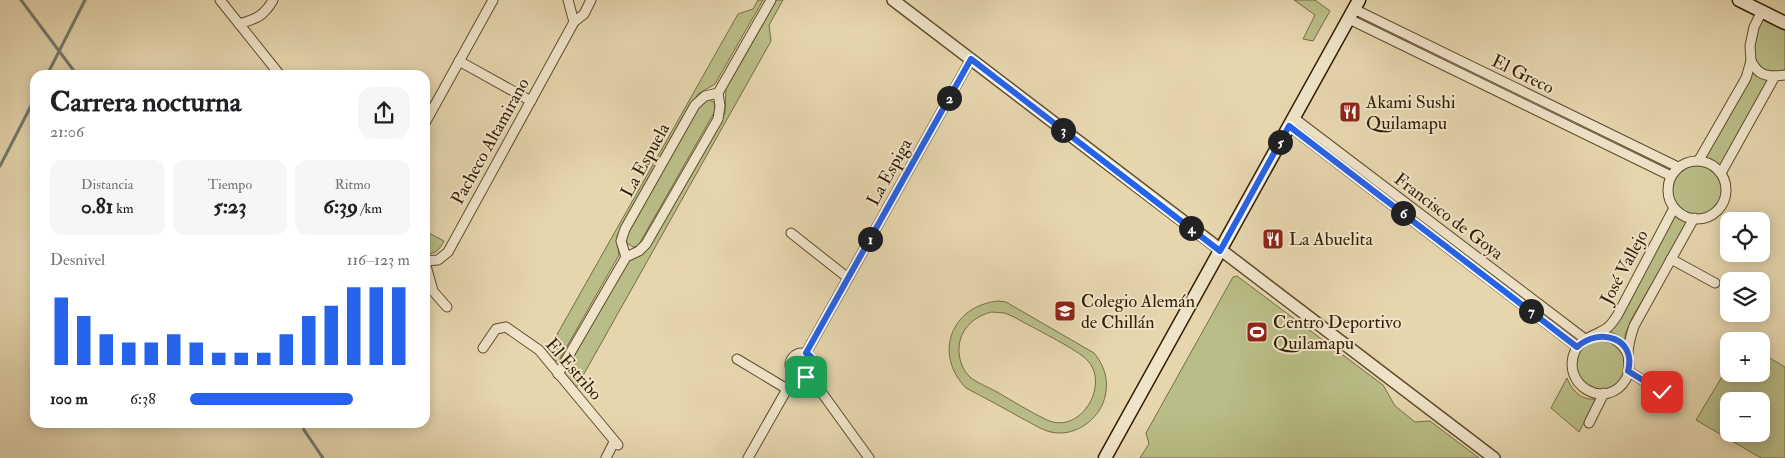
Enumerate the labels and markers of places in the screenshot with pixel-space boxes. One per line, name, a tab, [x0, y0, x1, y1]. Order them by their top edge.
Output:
pin: 2	[936, 86, 962, 110]
place label: Akami Sushi Quilamapu	[1365, 91, 1456, 135]
restaurant icon: Akami Sushi Quilamapu	[1338, 100, 1362, 124]
pin: 3	[1050, 118, 1076, 142]
pin: 5	[1268, 130, 1292, 154]
pin: 6	[1390, 200, 1416, 226]
pin: 4	[1178, 216, 1204, 240]
pin: 1	[858, 226, 882, 252]
restaurant icon: La Abuelita	[1261, 227, 1285, 251]
place label: La Abuelita	[1289, 228, 1373, 251]
place label: Colegio Alemán de Chillán	[1081, 290, 1195, 334]
pin: 7	[1518, 298, 1544, 324]
school or university icon: Colegio Alemán de Chillán	[1053, 299, 1077, 323]
place label: Centro Deportivo Quilamapu	[1273, 311, 1402, 355]
sports icon: Centro Deportivo Quilamapu	[1245, 320, 1269, 344]
pin	[785, 356, 827, 398]
pin	[1641, 371, 1683, 413]

